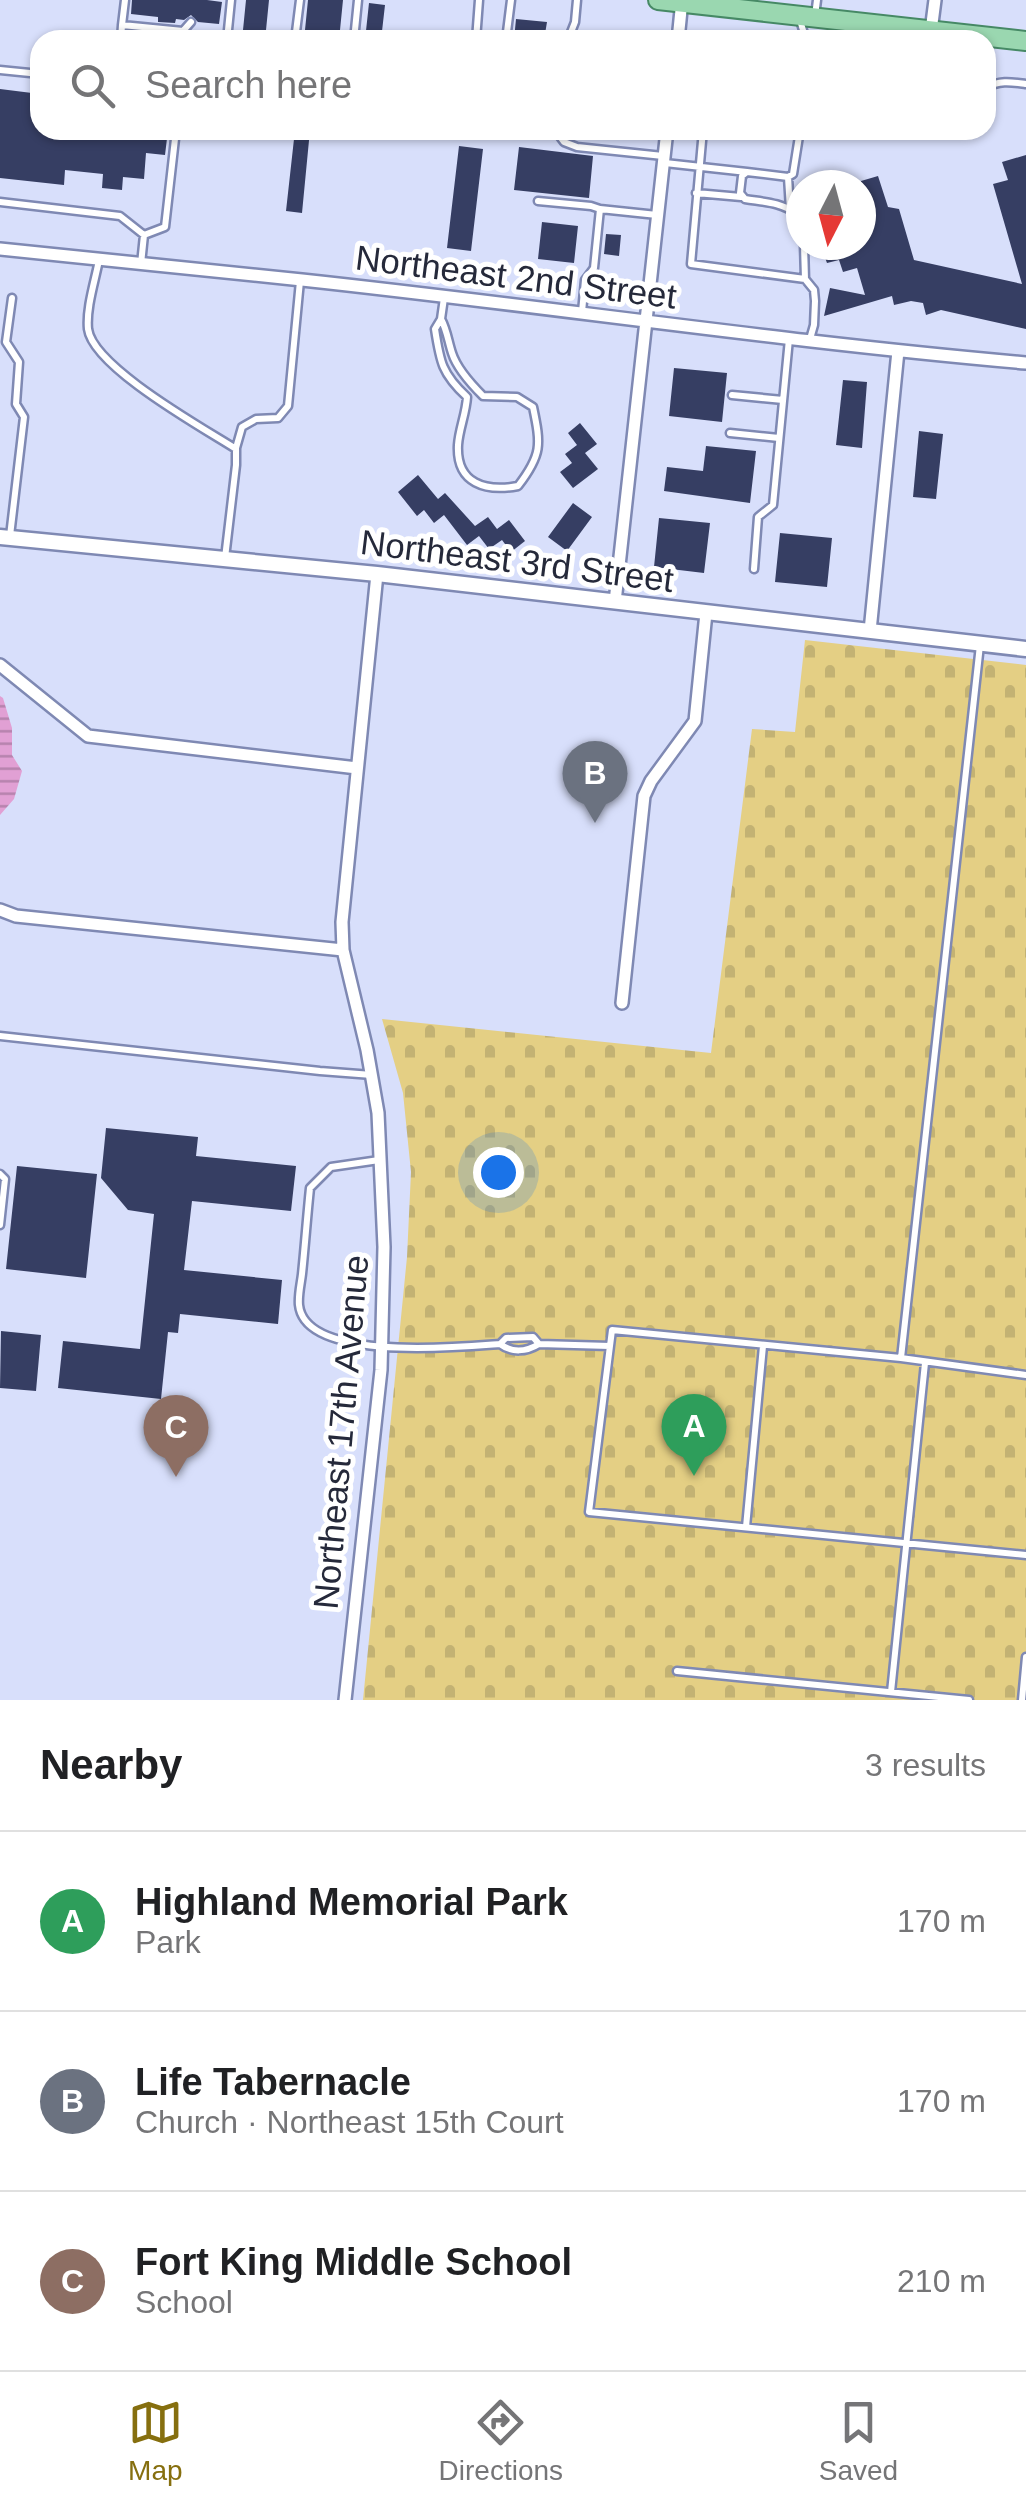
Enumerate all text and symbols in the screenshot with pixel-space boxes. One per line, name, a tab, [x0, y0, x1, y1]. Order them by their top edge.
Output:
search box	[30, 30, 996, 140]
icon: search	[65, 58, 120, 113]
text: Search here	[145, 64, 352, 106]
north arrow	[786, 170, 876, 260]
street label: Northeast 2nd Street	[353, 237, 679, 316]
street label: Northeast 3rd Street	[358, 522, 676, 599]
pin: B	[562, 740, 628, 823]
your location	[473, 1147, 524, 1198]
street label: Northeast 17th Avenue	[306, 1253, 375, 1611]
pin: C	[144, 1394, 208, 1477]
pin: A	[662, 1394, 726, 1476]
text: Nearby	[40, 1741, 182, 1788]
text: 3 results	[865, 1747, 986, 1783]
text: Highland Memorial Park	[135, 1881, 568, 1923]
text: A	[61, 1903, 84, 1939]
text: 170 m	[897, 1903, 986, 1939]
text: Park	[135, 1924, 201, 1960]
text: Life Tabernacle	[135, 2061, 411, 2103]
text: B	[61, 2083, 84, 2119]
text: 170 m	[897, 2083, 986, 2119]
text: Church · Northeast 15th Court	[135, 2104, 564, 2140]
text: Fort King Middle School	[135, 2241, 572, 2283]
text: C	[61, 2263, 84, 2299]
text: 210 m	[897, 2263, 986, 2299]
text: School	[135, 2284, 233, 2320]
tab: Map	[128, 2395, 183, 2487]
tab: Directions	[439, 2395, 563, 2487]
tab: Saved	[819, 2395, 898, 2487]

